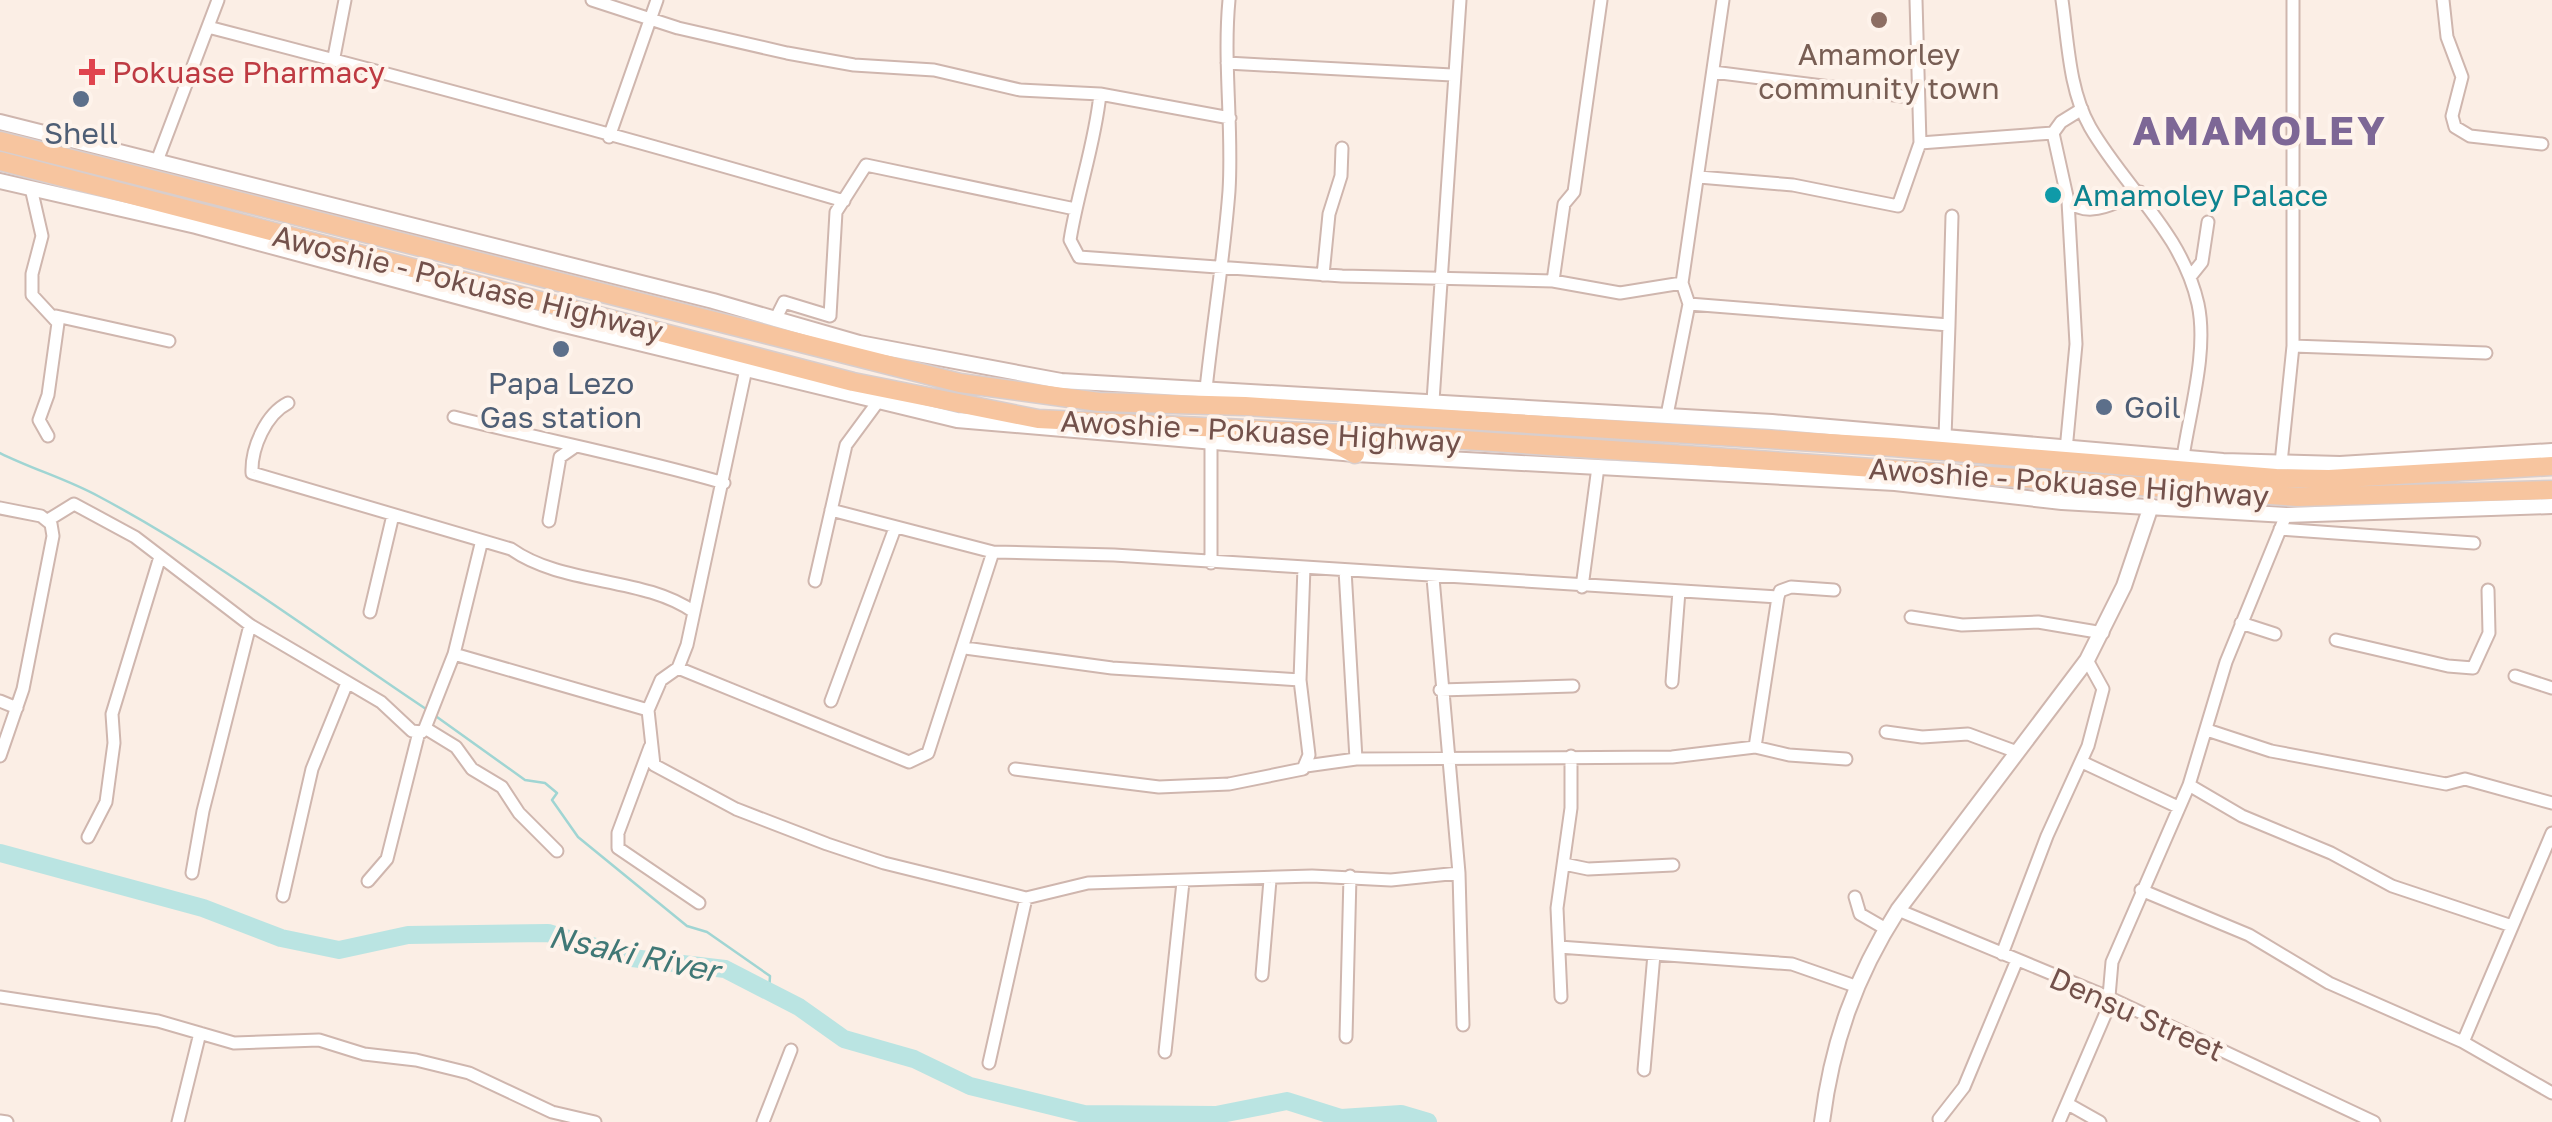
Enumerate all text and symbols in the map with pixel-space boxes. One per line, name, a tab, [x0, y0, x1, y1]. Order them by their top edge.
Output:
marker: Amamorley community town	[1868, 9, 1890, 31]
place label: Amamorley community town	[1758, 36, 2000, 106]
place label: Pokuase Pharmacy	[112, 54, 385, 90]
marker: Pokuase Pharmacy	[81, 61, 103, 83]
marker: Shell	[70, 88, 92, 110]
district label: AMAMOLEY	[2133, 106, 2387, 154]
place label: Shell	[44, 115, 118, 151]
place label: Amamoley Palace	[2073, 177, 2328, 213]
marker: Amamoley Palace	[2042, 184, 2064, 206]
street label: Awoshie - Pokuase Highway	[269, 217, 667, 349]
marker: Papa Lezo Gas station	[550, 338, 572, 360]
place label: Papa Lezo Gas station	[480, 365, 642, 435]
place label: Goil	[2124, 389, 2181, 425]
marker: Goil	[2093, 396, 2115, 418]
street label: Awoshie - Pokuase Highway	[1060, 403, 1463, 459]
street label: Awoshie - Pokuase Highway	[1868, 450, 2271, 514]
water label: Nsaki River	[546, 916, 727, 990]
street label: Densu Street	[2044, 959, 2230, 1069]

